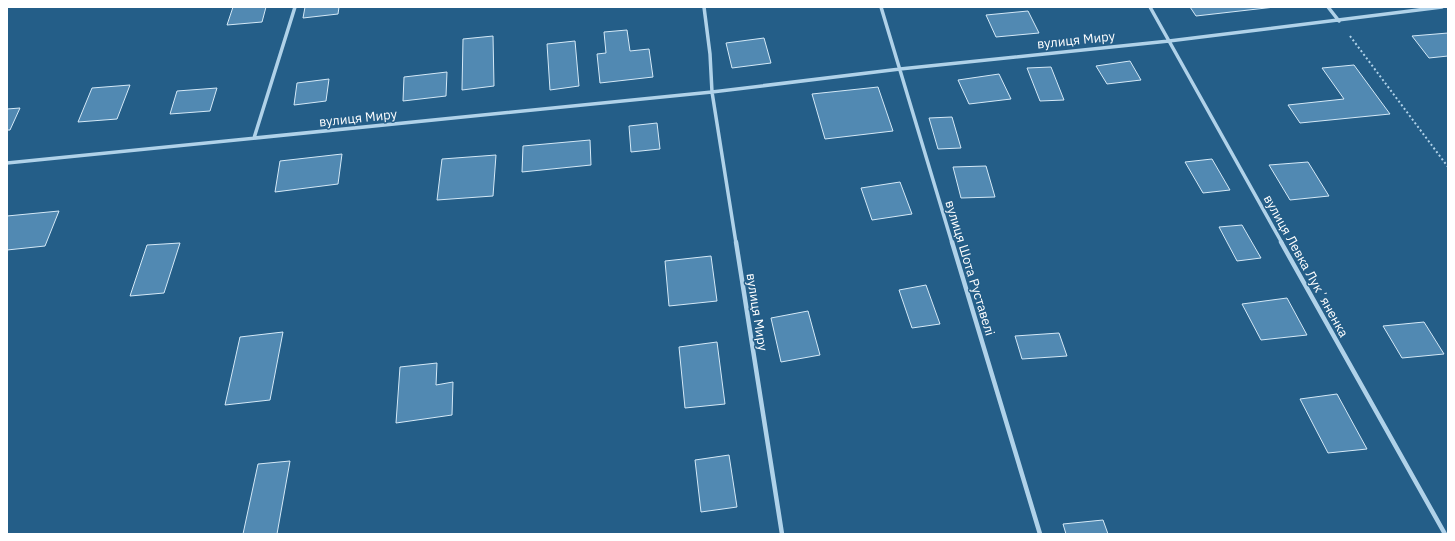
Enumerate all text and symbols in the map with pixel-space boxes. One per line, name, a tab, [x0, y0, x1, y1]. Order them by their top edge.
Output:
street label: вулиця Миру	[1036, 27, 1116, 53]
street label: вулиця Миру	[318, 105, 398, 131]
street label: вулиця Левка Лукʼяненка	[1260, 192, 1352, 340]
street label: вулиця Шота Руставелі	[941, 198, 999, 338]
street label: вулиця Миру	[742, 272, 772, 353]

